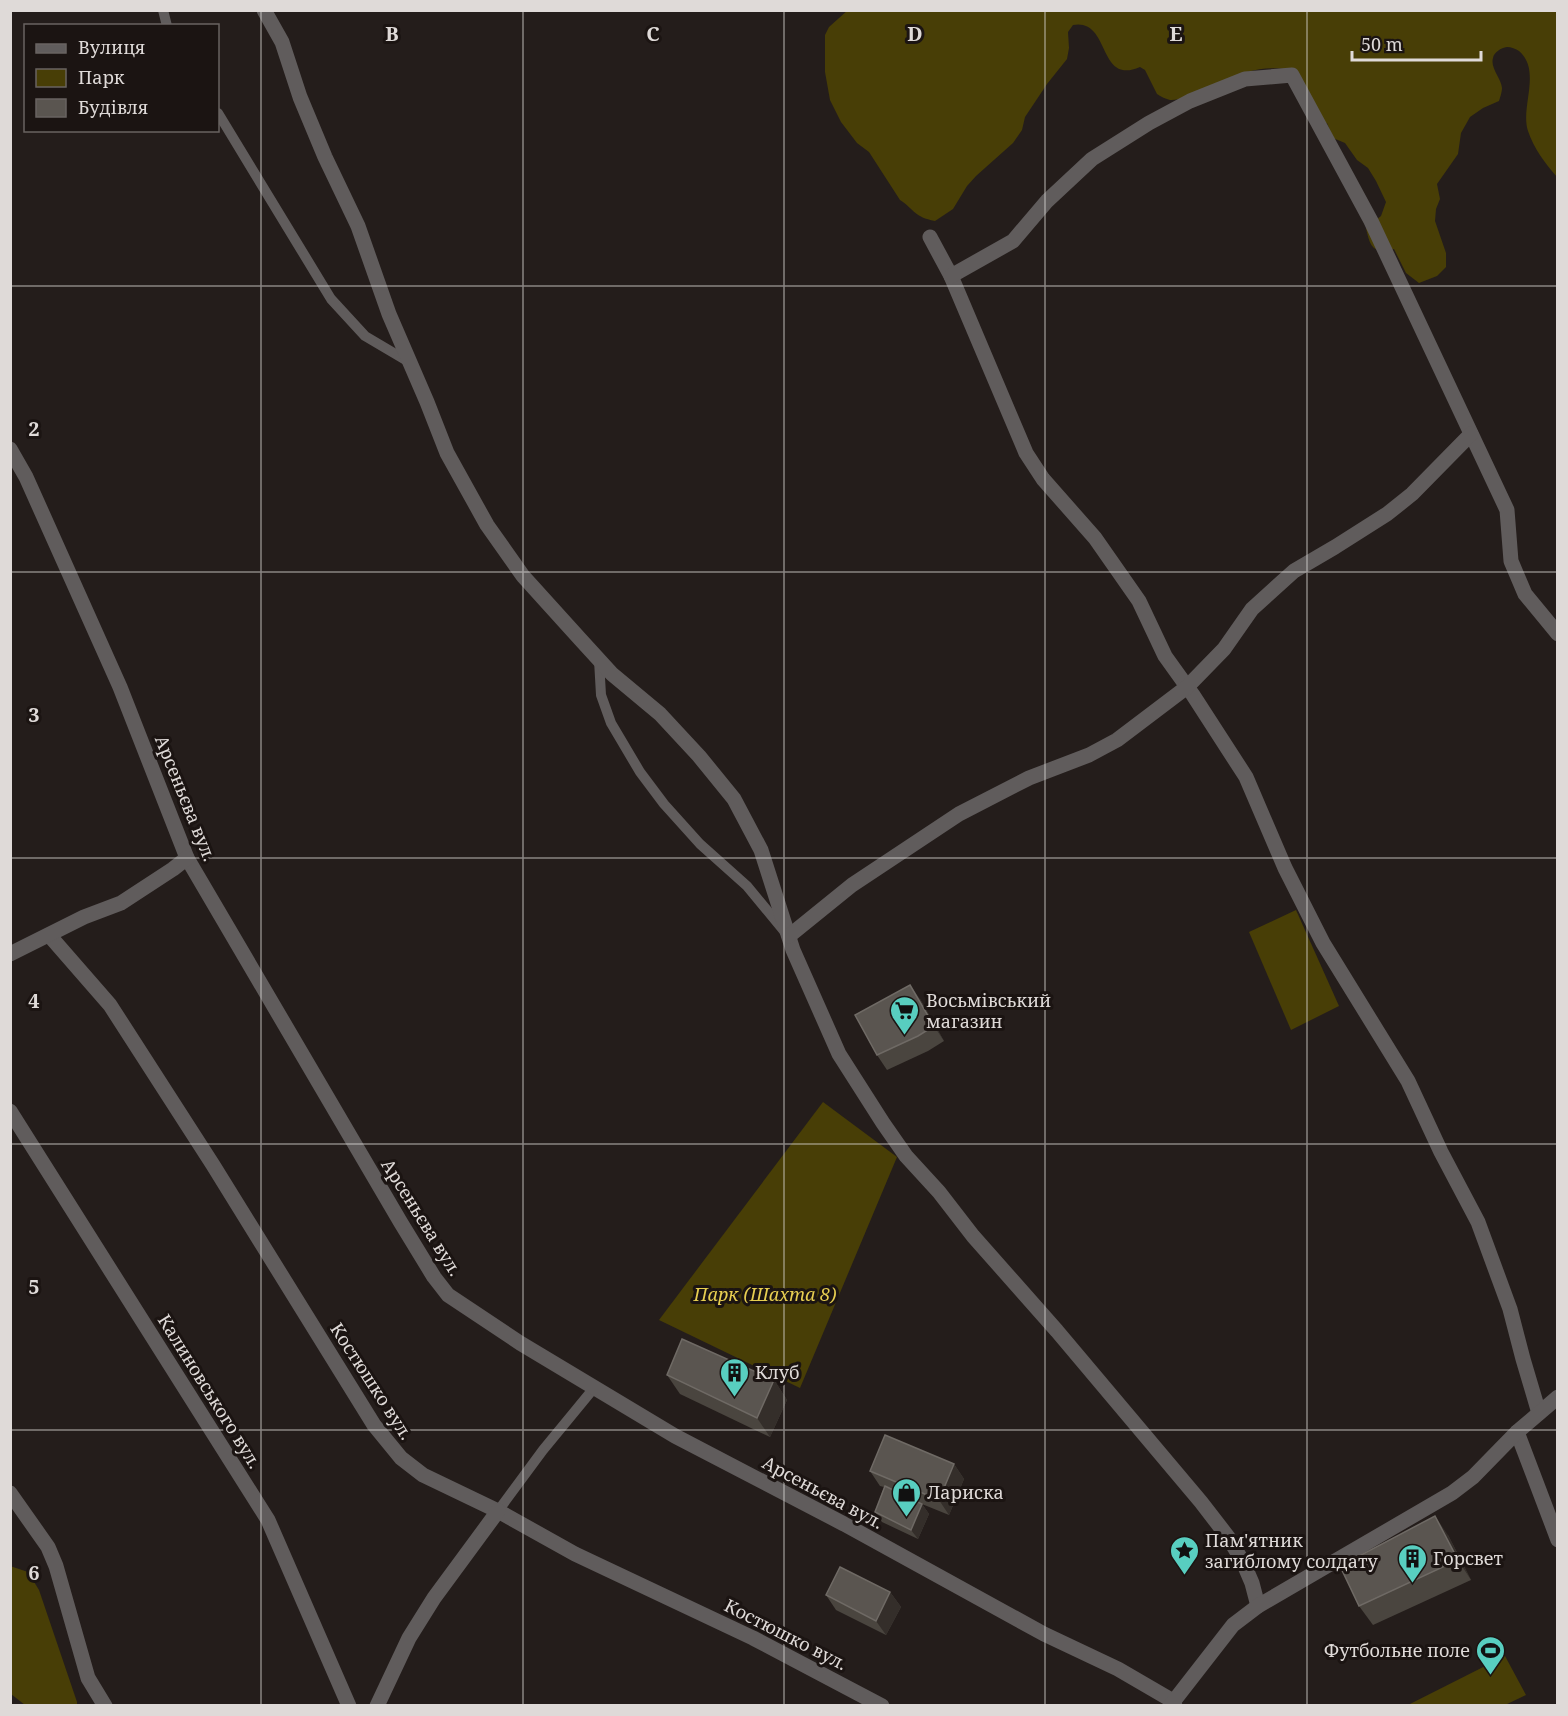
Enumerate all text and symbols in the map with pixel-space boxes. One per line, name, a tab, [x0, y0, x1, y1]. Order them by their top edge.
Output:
text: B	[385, 20, 399, 47]
text: C	[646, 20, 660, 47]
text: D	[907, 20, 923, 47]
text: E	[1169, 20, 1183, 47]
legend	[24, 24, 219, 132]
scale bar	[1352, 24, 1481, 62]
text: 50 m	[1361, 32, 1403, 56]
text: Вулиця	[78, 35, 145, 59]
text: Парк	[78, 65, 125, 89]
text: Будівля	[78, 95, 148, 119]
text: 2	[28, 415, 40, 442]
text: 3	[28, 701, 40, 728]
street label: Арсеньєва вул.	[150, 731, 222, 865]
text: 4	[28, 987, 40, 1014]
place label: Восьмівський магазин	[926, 988, 1051, 1033]
supermarket icon: Восьмівський магазин	[889, 994, 921, 1036]
street label: Арсеньєва вул.	[376, 1154, 468, 1280]
text: 5	[28, 1273, 40, 1300]
park label: Парк (Шахта 8)	[693, 1282, 836, 1306]
street label: Калиновського вул.	[153, 1309, 267, 1473]
street label: Костюшко вул.	[325, 1318, 419, 1444]
building icon: Клуб	[718, 1356, 750, 1398]
place label: Клуб	[755, 1360, 799, 1384]
street label: Арсеньєва вул.	[758, 1450, 888, 1534]
shop icon: Лариска	[890, 1476, 922, 1518]
place label: Лариска	[927, 1480, 1004, 1504]
place label: Пам'ятник загиблому солдату	[1205, 1528, 1378, 1573]
place icon: Пам'ятник загиблому солдату	[1168, 1534, 1200, 1576]
building icon: Горсвет	[1396, 1542, 1428, 1584]
place label: Горсвет	[1433, 1546, 1503, 1570]
text: 6	[28, 1559, 40, 1586]
street label: Костюшко вул.	[720, 1593, 852, 1675]
sports icon: Футбольне поле	[1475, 1634, 1507, 1676]
place label: Футбольне поле	[1324, 1638, 1470, 1662]

